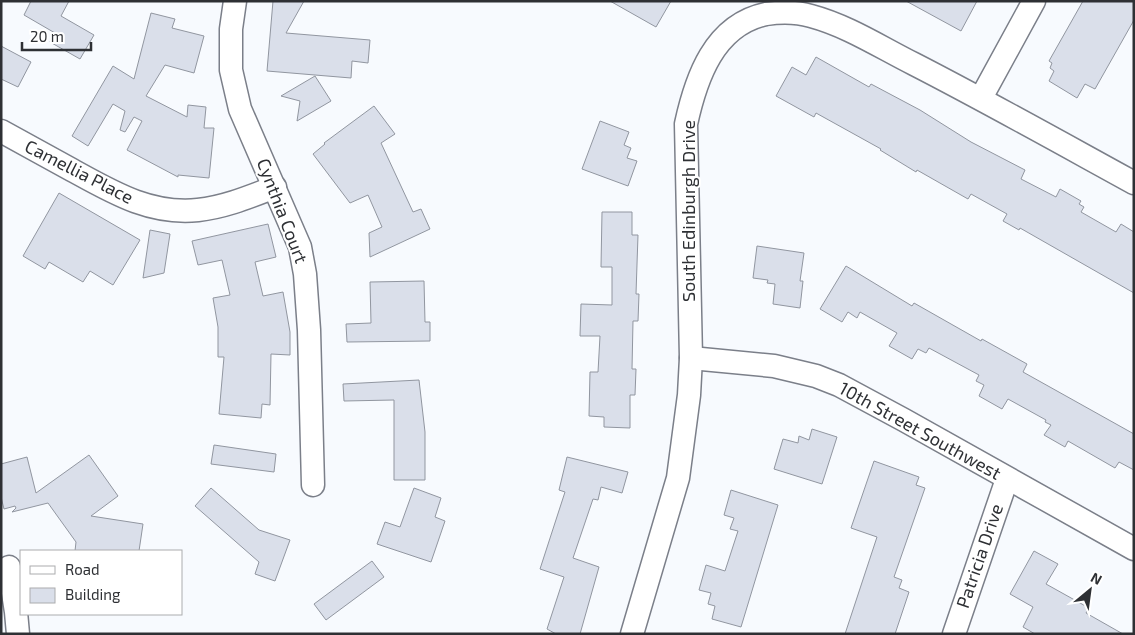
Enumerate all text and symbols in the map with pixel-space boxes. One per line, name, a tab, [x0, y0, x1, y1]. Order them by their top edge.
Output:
scale bar	[22, 20, 91, 52]
text: 20 m	[30, 27, 64, 45]
street label: South Edinburgh Drive	[677, 120, 699, 302]
street label: Camellia Place	[22, 134, 137, 208]
street label: Cynthia Court	[253, 155, 313, 266]
street label: 10th Street Southwest	[836, 376, 1005, 484]
street label: Patricia Drive	[951, 501, 1007, 611]
legend	[20, 550, 182, 615]
text: Road	[65, 560, 100, 578]
north arrow	[1065, 565, 1115, 615]
text: N	[1088, 568, 1105, 588]
text: Building	[65, 585, 121, 603]

